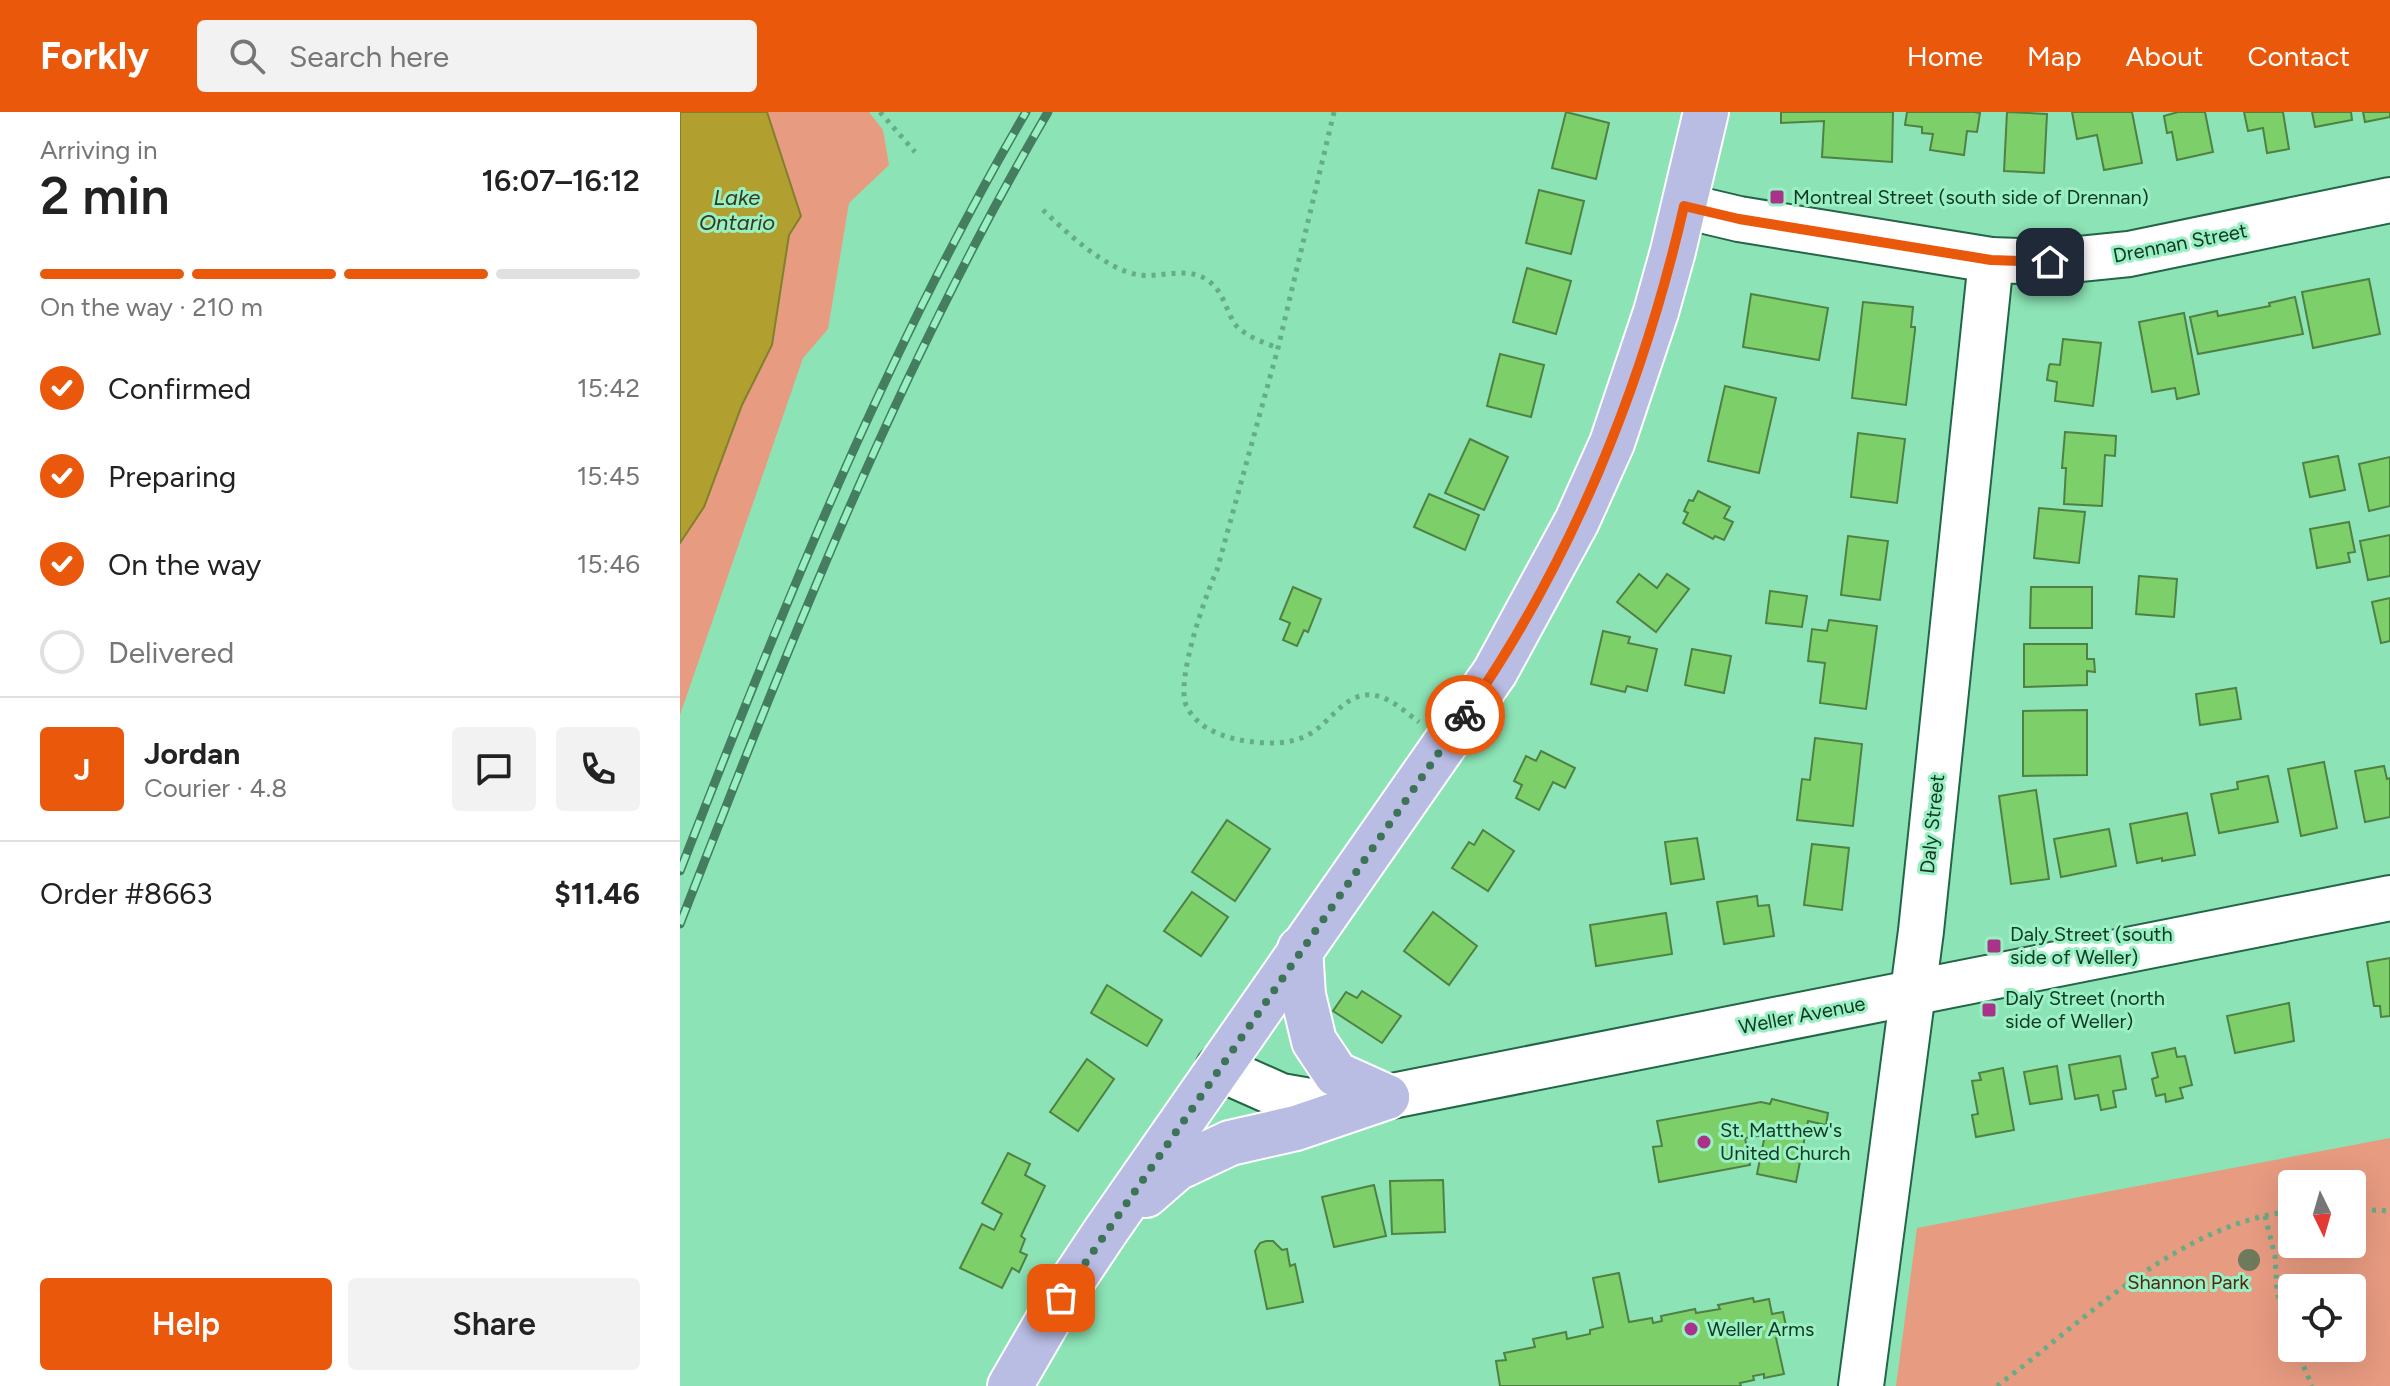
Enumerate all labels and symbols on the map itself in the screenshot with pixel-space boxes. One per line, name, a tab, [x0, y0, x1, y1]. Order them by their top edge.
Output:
water label: Lake Ontario	[699, 184, 775, 236]
place label: Montreal Street (south side of Drennan)	[1793, 185, 2149, 209]
marker: Montreal Street (south side of Drennan)	[1768, 188, 1786, 206]
street label: Drennan Street	[2111, 218, 2249, 268]
pin	[2016, 228, 2084, 296]
courier	[1425, 675, 1505, 755]
street label: Daly Street	[1915, 773, 1949, 875]
place label: Daly Street (south side of Weller)	[2010, 922, 2173, 969]
marker: Daly Street (south side of Weller)	[1985, 937, 2003, 955]
place label: Daly Street (north side of Weller)	[2005, 986, 2165, 1033]
street label: Weller Avenue	[1737, 991, 1867, 1039]
marker: Daly Street (north side of Weller)	[1980, 1001, 1998, 1019]
place label: St. Matthew's United Church	[1720, 1118, 1851, 1165]
marker: St. Matthew's United Church	[1695, 1133, 1713, 1151]
north arrow	[2278, 1170, 2366, 1258]
pin	[1027, 1264, 1095, 1332]
park label: Shannon Park	[2127, 1270, 2249, 1294]
place label: Weller Arms	[1707, 1317, 1814, 1341]
marker: Weller Arms	[1682, 1320, 1700, 1338]

